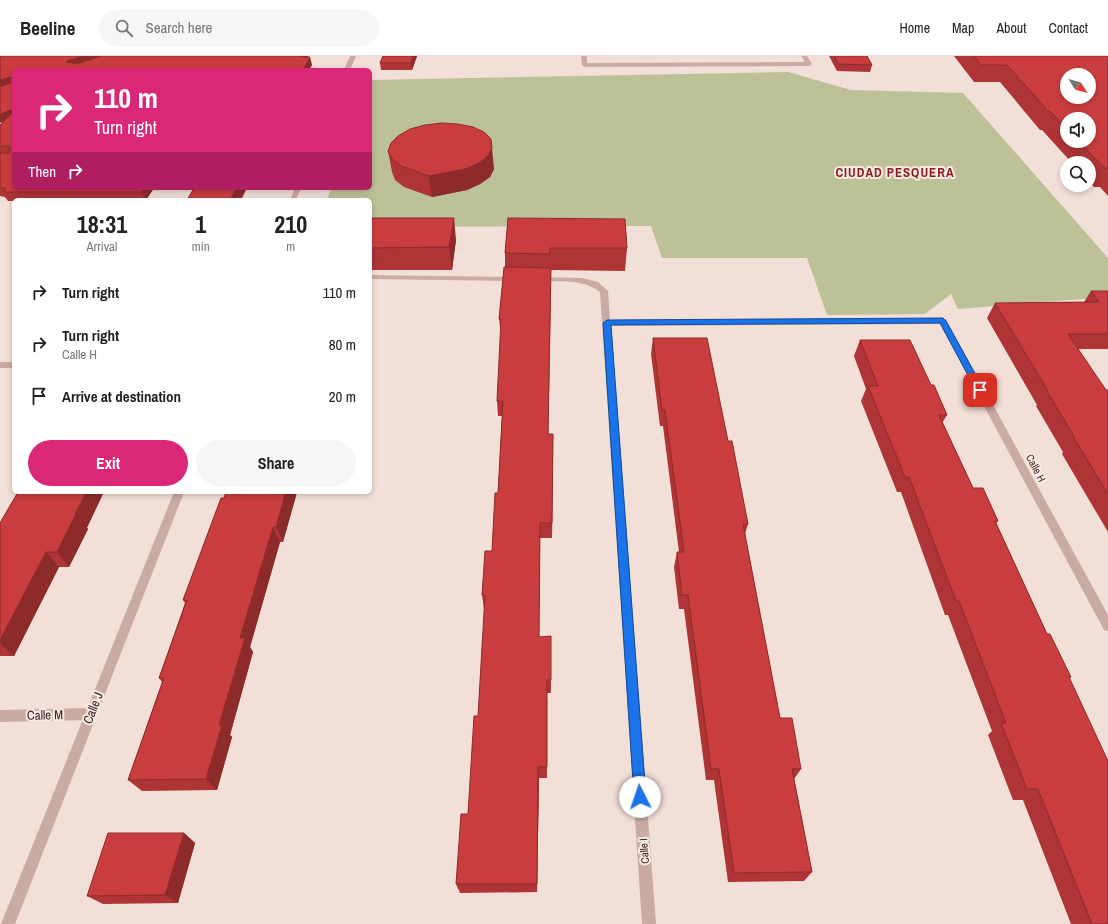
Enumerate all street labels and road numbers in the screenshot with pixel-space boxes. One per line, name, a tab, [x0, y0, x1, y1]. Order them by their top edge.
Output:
street label: Calle H	[1023, 452, 1049, 484]
street label: Calle J	[79, 690, 107, 726]
street label: Calle M	[27, 706, 63, 724]
street label: Calle I	[636, 838, 652, 864]

